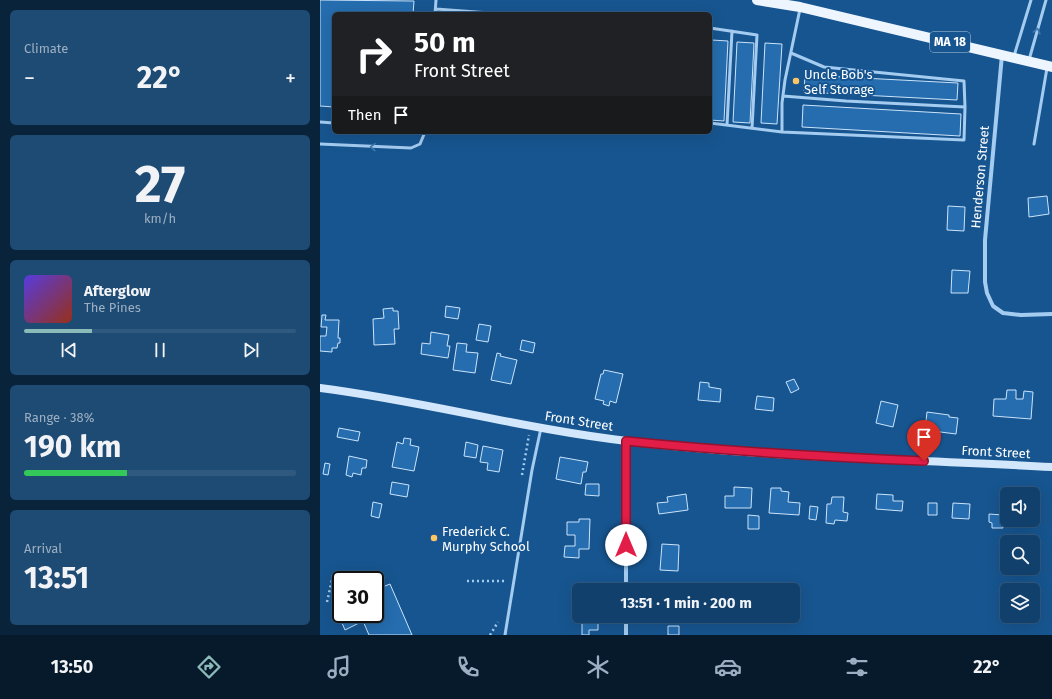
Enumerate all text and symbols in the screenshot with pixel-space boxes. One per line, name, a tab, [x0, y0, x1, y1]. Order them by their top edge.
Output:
text: 50 m	[414, 26, 476, 59]
one-way arrow	[1032, 27, 1041, 34]
icon: right	[348, 28, 400, 80]
road number: MA 18	[930, 32, 970, 52]
text: Climate	[24, 41, 68, 56]
text: 22°	[137, 60, 183, 96]
text: Front Street	[414, 60, 510, 82]
text: −	[24, 65, 35, 92]
text: +	[285, 65, 296, 92]
place label: Uncle Bob's Self Storage	[804, 67, 874, 97]
marker: Uncle Bob's Self Storage	[791, 76, 801, 86]
icon: arrive	[390, 104, 412, 126]
text: Then	[348, 106, 382, 124]
street label: Henderson Street	[968, 125, 992, 229]
one-way arrow	[370, 142, 376, 151]
text: 27	[135, 153, 185, 216]
text: km/h	[144, 211, 176, 226]
text: Afterglow	[84, 282, 150, 300]
text: The Pines	[84, 300, 141, 315]
icon: previous	[58, 339, 80, 361]
icon: pause	[149, 339, 171, 361]
icon: next	[240, 339, 262, 361]
street label: Front Street	[544, 408, 615, 434]
text: Range · 38%	[24, 410, 94, 425]
pin	[907, 420, 941, 461]
icon: arrive	[913, 426, 935, 448]
text: 190 km	[24, 429, 121, 465]
street label: Front Street	[961, 443, 1031, 461]
map controls	[1000, 487, 1040, 623]
button: sound	[1000, 487, 1040, 527]
place label: Frederick C. Murphy School	[442, 524, 530, 554]
position arrow	[605, 524, 647, 566]
marker: Frederick C. Murphy School	[429, 533, 439, 543]
button: search	[1000, 535, 1040, 575]
text: Arrival	[24, 541, 62, 556]
text: 13:51	[24, 560, 89, 596]
speed limit sign: 30	[332, 571, 384, 623]
button: layers	[1000, 583, 1040, 623]
text: 13:51 · 1 min · 200 m	[620, 594, 752, 612]
icon: directions	[195, 653, 223, 681]
icon: music	[325, 653, 353, 681]
icon: phone	[454, 653, 482, 681]
icon: climate	[584, 653, 612, 681]
icon: car	[714, 653, 742, 681]
icon: filters	[843, 653, 871, 681]
text: 13:50	[51, 656, 93, 678]
text: 22°	[973, 656, 1001, 678]

